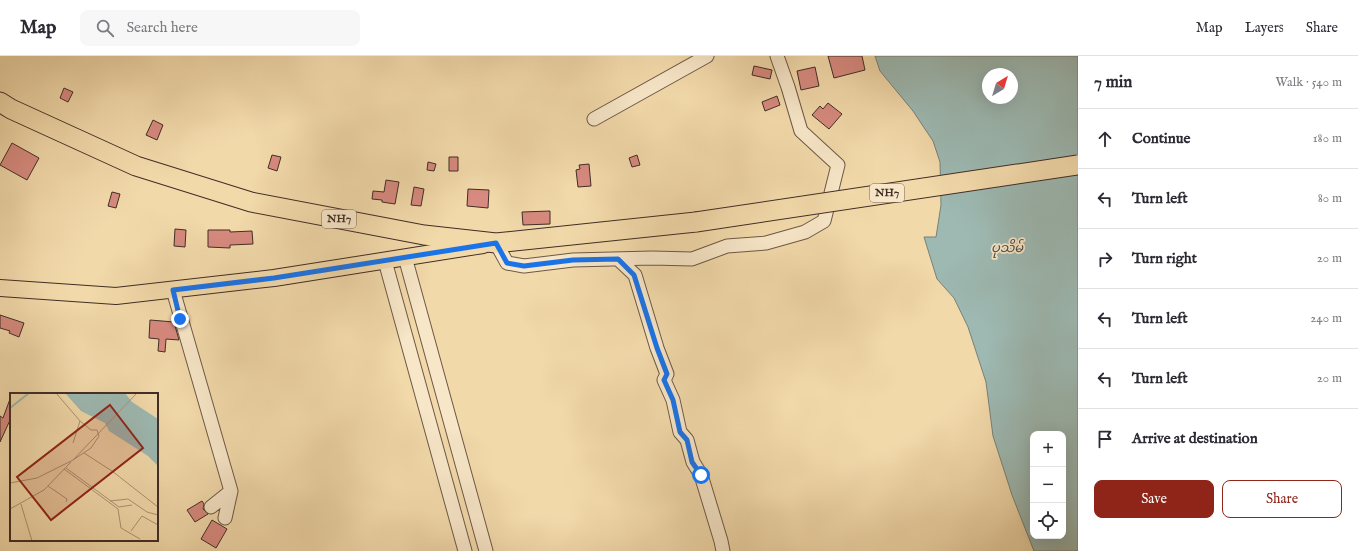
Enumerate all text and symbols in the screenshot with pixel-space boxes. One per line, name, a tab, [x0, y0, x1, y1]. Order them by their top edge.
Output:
search box	[80, 10, 360, 46]
text: Map	[20, 16, 56, 40]
icon: search	[94, 17, 116, 39]
text: Search here	[126, 18, 198, 37]
text: Map	[1196, 19, 1223, 37]
text: Layers	[1245, 19, 1284, 37]
text: Share	[1306, 19, 1338, 37]
north arrow	[982, 68, 1018, 104]
text: 7 min	[1094, 72, 1132, 93]
text: Walk · 540 m	[1275, 74, 1342, 91]
icon: ahead	[1094, 128, 1116, 150]
text: Continue	[1132, 129, 1190, 148]
text: 180 m	[1313, 130, 1342, 147]
road number: NH7	[870, 184, 904, 202]
icon: left	[1094, 188, 1116, 210]
text: Turn left	[1132, 189, 1188, 208]
text: 80 m	[1318, 190, 1342, 207]
road number: NH7	[322, 210, 356, 228]
water label: ပုသိမ်	[991, 238, 1025, 259]
icon: right	[1094, 248, 1116, 270]
text: Turn right	[1132, 249, 1197, 268]
text: 20 m	[1317, 250, 1342, 267]
icon: left	[1094, 308, 1116, 330]
text: Turn left	[1132, 309, 1188, 328]
route end	[171, 310, 189, 328]
text: 240 m	[1310, 310, 1342, 327]
icon: left	[1094, 368, 1116, 390]
text: Turn left	[1132, 369, 1188, 388]
text: 20 m	[1317, 370, 1342, 387]
inset map	[10, 393, 158, 541]
icon: arrive	[1094, 428, 1116, 450]
text: Arrive at destination	[1132, 429, 1258, 448]
map controls	[1030, 431, 1066, 539]
button: +	[1030, 431, 1066, 467]
route start	[692, 466, 710, 484]
button: −	[1030, 467, 1066, 503]
button: Save	[1094, 480, 1214, 518]
button: Share	[1222, 480, 1342, 518]
button: locate	[1030, 503, 1066, 539]

